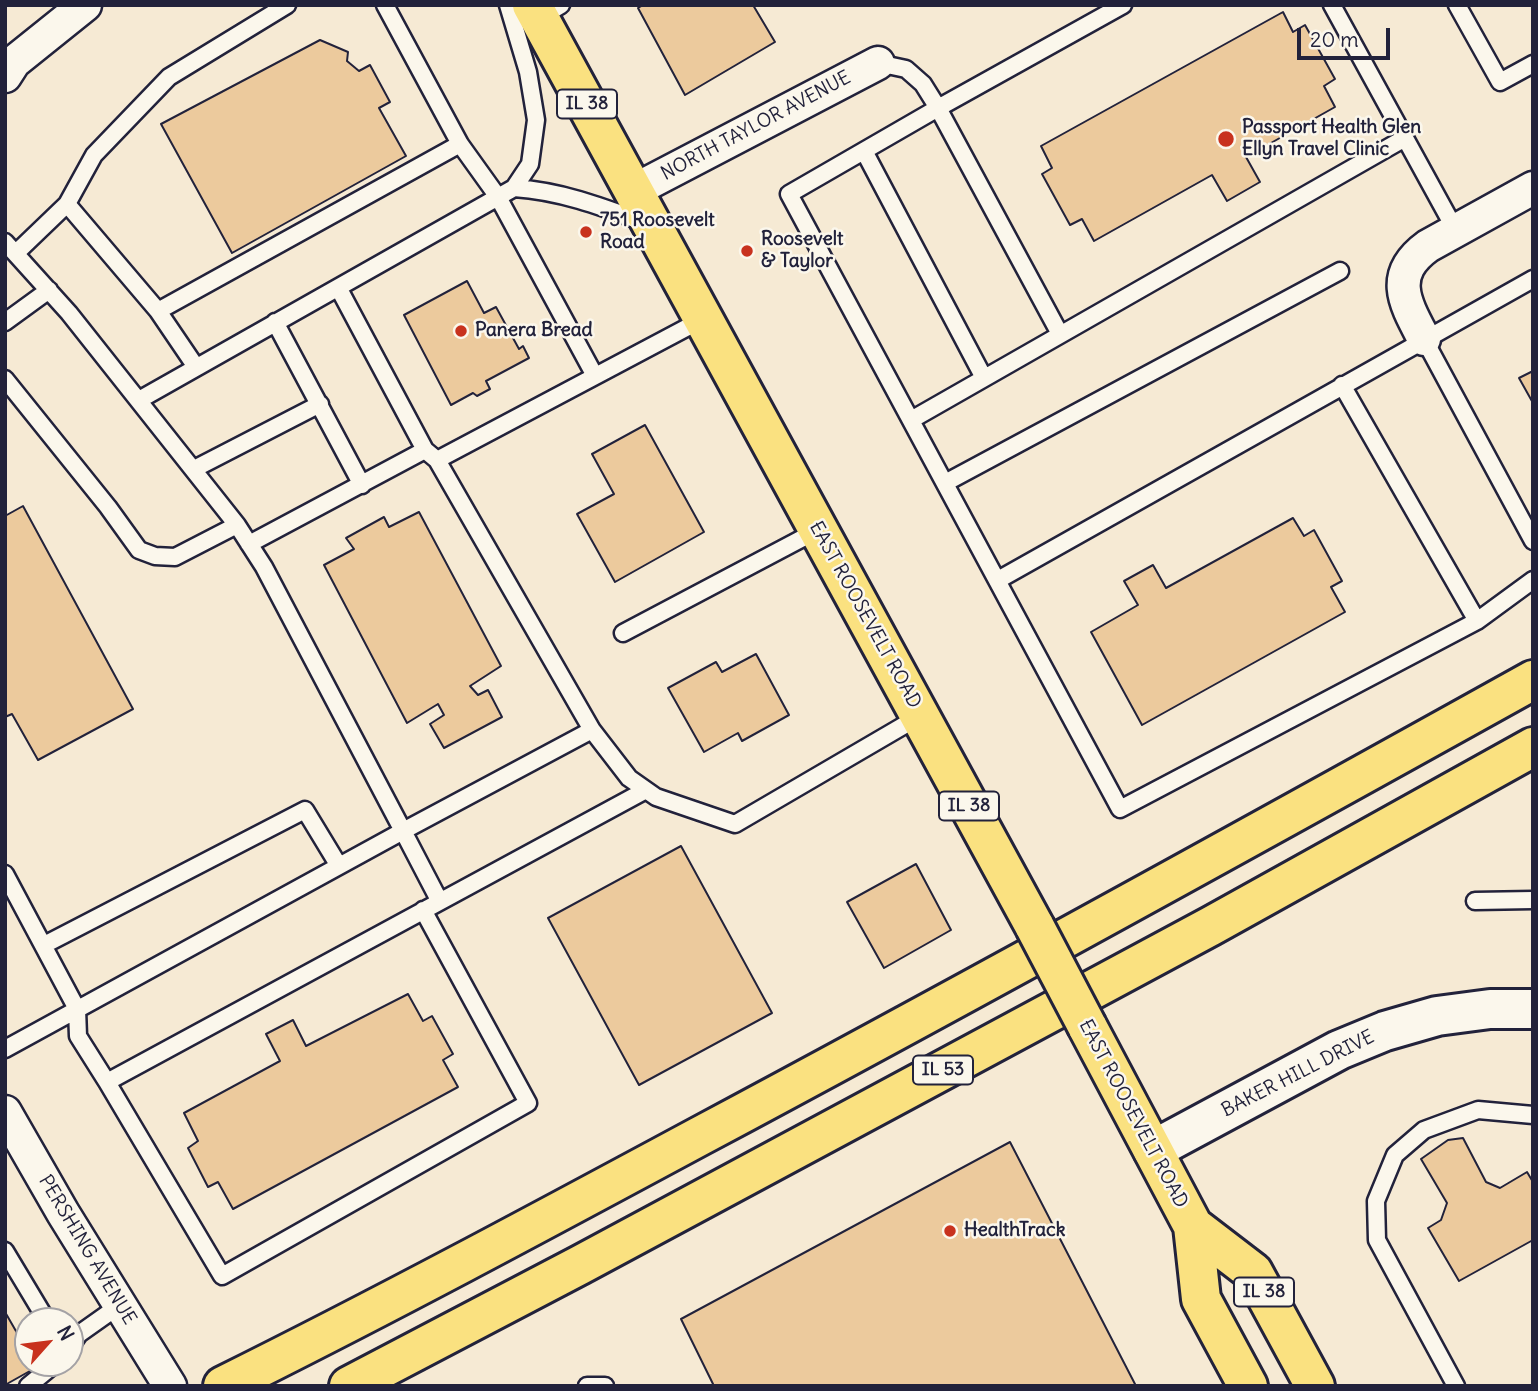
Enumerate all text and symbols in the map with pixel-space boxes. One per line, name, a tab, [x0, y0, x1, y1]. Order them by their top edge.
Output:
scale bar	[1300, 14, 1393, 58]
text: 20 m	[1310, 26, 1359, 53]
street label: NORTH TAYLOR AVENUE	[657, 66, 855, 186]
road number: IL 38	[557, 90, 617, 119]
place label: Passport Health Glen Ellyn Travel Clinic	[1242, 117, 1421, 161]
marker: Passport Health Glen Ellyn Travel Clinic	[1216, 129, 1236, 149]
place label: 751 Roosevelt Road	[600, 210, 715, 254]
marker: 751 Roosevelt Road	[578, 224, 594, 240]
place label: Roosevelt & Taylor	[761, 229, 843, 273]
marker: Roosevelt & Taylor	[739, 243, 755, 259]
place label: Panera Bread	[475, 320, 593, 342]
marker: Panera Bread	[453, 323, 469, 339]
street label: EAST ROOSEVELT ROAD	[804, 518, 926, 712]
road number: IL 38	[939, 792, 999, 820]
street label: EAST ROOSEVELT ROAD	[1074, 1016, 1192, 1212]
street label: BAKER HILL DRIVE	[1218, 1026, 1378, 1122]
road number: IL 53	[913, 1056, 973, 1084]
street label: PERSHING AVENUE	[33, 1171, 141, 1329]
place label: HealthTrack	[964, 1220, 1065, 1242]
marker: HealthTrack	[942, 1223, 958, 1239]
road number: IL 38	[1234, 1278, 1294, 1307]
north arrow	[14, 1307, 84, 1377]
text: N	[52, 1322, 79, 1345]

